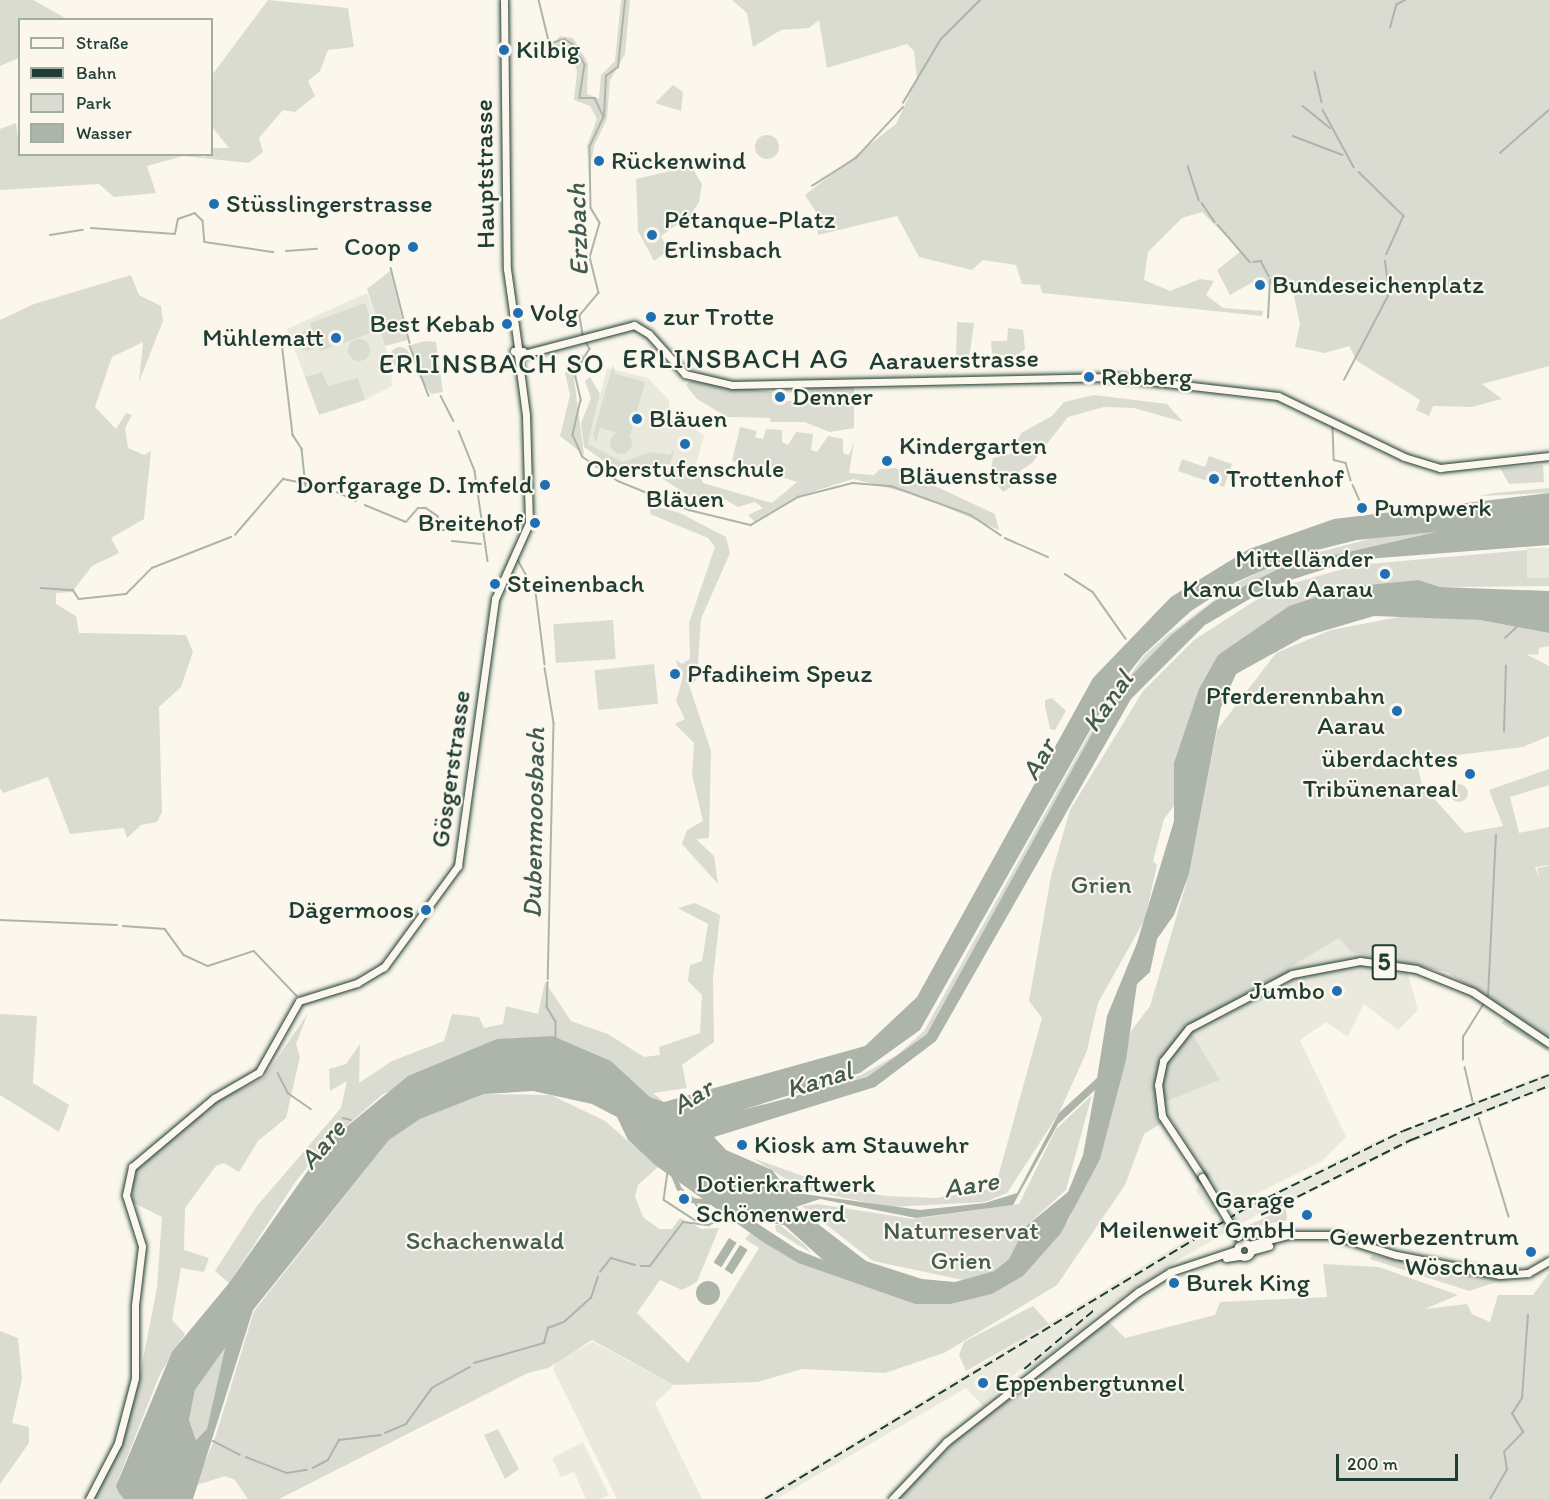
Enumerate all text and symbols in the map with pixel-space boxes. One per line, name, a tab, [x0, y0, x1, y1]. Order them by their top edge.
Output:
legend	[18, 18, 213, 156]
text: Straße	[76, 32, 129, 54]
place label: Kilbig	[516, 34, 580, 66]
marker: Kilbig	[497, 43, 511, 57]
text: Bahn	[76, 62, 116, 84]
text: Park	[76, 92, 111, 114]
street label: Hauptstrasse	[468, 99, 502, 249]
text: Wasser	[76, 122, 132, 144]
place label: Rückenwind	[611, 145, 746, 177]
marker: Rückenwind	[592, 154, 606, 168]
water label: Erzbach	[559, 183, 595, 277]
place label: Stüsslingerstrasse	[226, 188, 433, 220]
marker: Stüsslingerstrasse	[207, 197, 221, 211]
place label: Pétanque-Platz Erlinsbach	[664, 204, 836, 266]
marker: Pétanque-Platz Erlinsbach	[645, 228, 659, 242]
place label: Coop	[344, 231, 401, 263]
marker: Coop	[406, 240, 420, 254]
place label: Bundeseichenplatz	[1272, 269, 1484, 301]
marker: Bundeseichenplatz	[1253, 278, 1267, 292]
place label: Volg	[530, 297, 578, 329]
place label: zur Trotte	[663, 301, 772, 333]
marker: Volg	[511, 306, 525, 320]
place label: Best Kebab	[370, 308, 495, 340]
marker: zur Trotte	[644, 310, 658, 324]
marker: Best Kebab	[500, 317, 514, 331]
place label: Mühlematt	[202, 322, 324, 354]
marker: Mühlematt	[329, 331, 343, 345]
district label: ERLINSBACH AG	[624, 341, 848, 375]
street label: Aarauerstrasse	[869, 343, 1039, 377]
district label: ERLINSBACH SO	[380, 346, 604, 380]
place label: Rebberg	[1101, 361, 1192, 393]
marker: Rebberg	[1082, 370, 1096, 384]
place label: Denner	[792, 381, 873, 413]
marker: Denner	[773, 390, 787, 404]
place label: Bläuen	[649, 403, 727, 435]
marker: Bläuen	[630, 412, 644, 426]
place label: Kindergarten Bläuenstrasse	[899, 430, 1058, 491]
marker: Oberstufenschule Bläuen	[678, 437, 692, 451]
place label: Oberstufenschule Bläuen	[586, 453, 784, 514]
marker: Kindergarten Bläuenstrasse	[880, 454, 894, 468]
place label: Trottenhof	[1226, 463, 1344, 495]
place label: Dorfgarage D. Imfeld	[296, 469, 533, 501]
marker: Trottenhof	[1207, 472, 1221, 486]
marker: Dorfgarage D. Imfeld	[538, 478, 552, 492]
place label: Pumpwerk	[1374, 492, 1492, 524]
marker: Pumpwerk	[1355, 501, 1369, 515]
place label: Breitehof	[418, 507, 523, 539]
marker: Breitehof	[528, 516, 542, 530]
place label: Mittelländer Kanu Club Aarau	[1183, 543, 1373, 604]
marker: Mittelländer Kanu Club Aarau	[1378, 567, 1392, 581]
place label: Steinenbach	[507, 568, 644, 600]
marker: Steinenbach	[488, 577, 502, 591]
place label: Pfadiheim Speuz	[687, 658, 873, 690]
water label: Kanal	[1074, 664, 1140, 738]
marker: Pfadiheim Speuz	[668, 667, 682, 681]
place label: Pferderennbahn Aarau	[1206, 680, 1385, 742]
street label: Gösgerstrasse	[424, 688, 478, 850]
marker: Pferderennbahn Aarau	[1390, 704, 1404, 718]
water label: Dubenmoosbach	[515, 727, 551, 919]
water label: Aar	[1013, 733, 1063, 785]
place label: überdachtes Tribünenareal	[1303, 743, 1458, 804]
marker: überdachtes Tribünenareal	[1463, 767, 1477, 781]
park label: Grien	[1070, 869, 1132, 901]
place label: Dägermoos	[288, 894, 414, 926]
marker: Dägermoos	[419, 903, 433, 917]
road number: 5	[1370, 941, 1398, 983]
place label: Jumbo	[1250, 975, 1325, 1007]
marker: Jumbo	[1330, 984, 1344, 998]
water label: Kanal	[782, 1054, 856, 1104]
water label: Aar	[666, 1071, 718, 1121]
water label: Aare	[292, 1113, 352, 1175]
place label: Kiosk am Stauwehr	[754, 1129, 969, 1161]
marker: Kiosk am Stauwehr	[735, 1138, 749, 1152]
water label: Aare	[941, 1164, 1001, 1204]
place label: Dotierkraftwerk Schönenwerd	[696, 1168, 875, 1230]
place label: Garage Meilenweit GmbH	[1098, 1184, 1295, 1246]
marker: Dotierkraftwerk Schönenwerd	[677, 1192, 691, 1206]
marker: Garage Meilenweit GmbH	[1300, 1208, 1314, 1222]
park label: Naturreservat Grien	[883, 1215, 1039, 1276]
place label: Gewerbezentrum Wöschnau	[1329, 1221, 1519, 1282]
park label: Schachenwald	[406, 1225, 564, 1257]
marker: Gewerbezentrum Wöschnau	[1524, 1245, 1538, 1259]
place label: Burek King	[1186, 1267, 1310, 1299]
marker: Burek King	[1167, 1276, 1181, 1290]
place label: Eppenbergtunnel	[995, 1367, 1185, 1399]
marker: Eppenbergtunnel	[976, 1376, 990, 1390]
scale bar	[1339, 1442, 1460, 1480]
text: 200 m	[1347, 1453, 1398, 1475]

